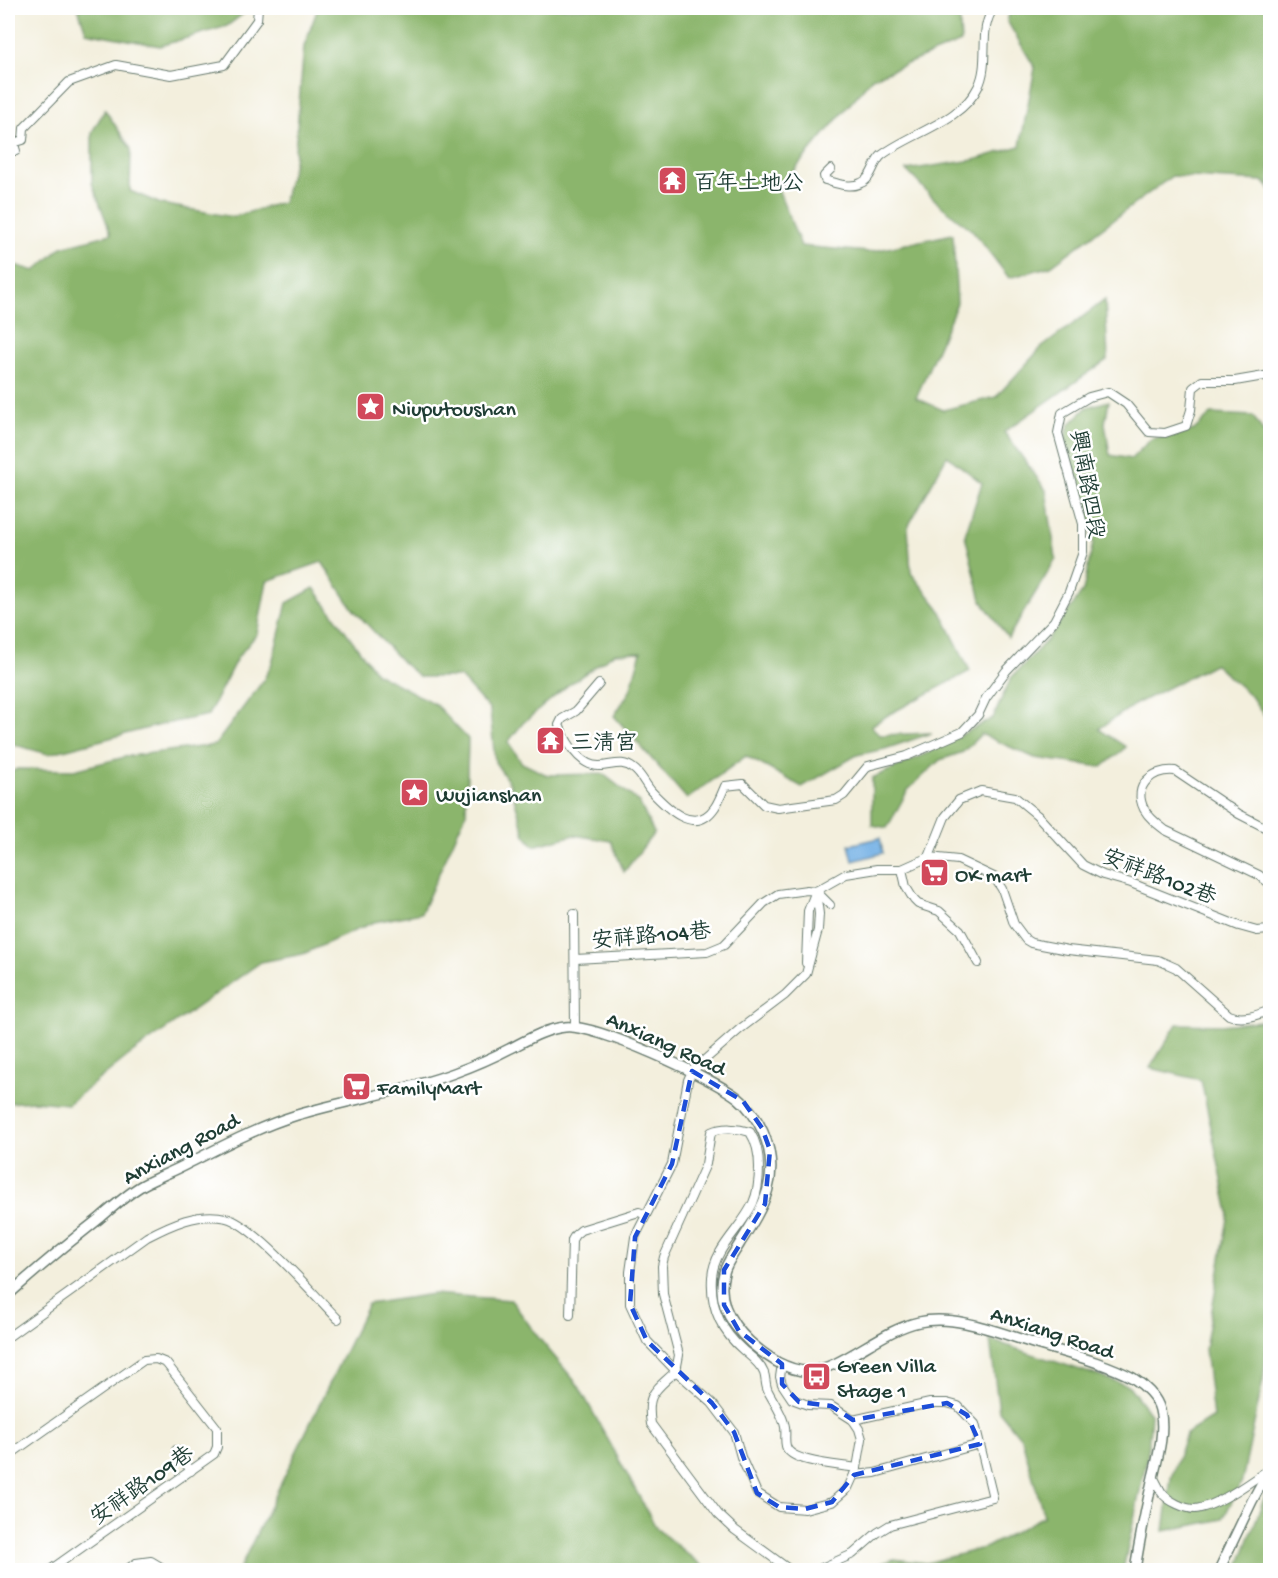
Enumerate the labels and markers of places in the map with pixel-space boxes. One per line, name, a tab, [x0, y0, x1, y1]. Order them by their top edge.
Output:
temple icon: 百年土地公	[657, 165, 689, 197]
place label: 百年土地公	[694, 171, 804, 198]
place icon: Niuputoushan	[355, 391, 387, 423]
place label: Niuputoushan	[392, 398, 516, 424]
temple icon: 三清宮	[534, 725, 566, 757]
place label: 三清宮	[571, 730, 637, 758]
place icon: Wujianshan	[399, 777, 431, 809]
place label: Wujianshan	[436, 784, 542, 810]
supermarket icon: OK mart	[918, 857, 950, 889]
place label: OK mart	[955, 864, 1032, 890]
supermarket icon: FamilyMart	[340, 1070, 372, 1102]
place label: FamilyMart	[376, 1077, 483, 1103]
place label: Green Villa Stage 1	[837, 1355, 937, 1406]
bus stop icon: Green Villa Stage 1	[800, 1361, 832, 1393]

